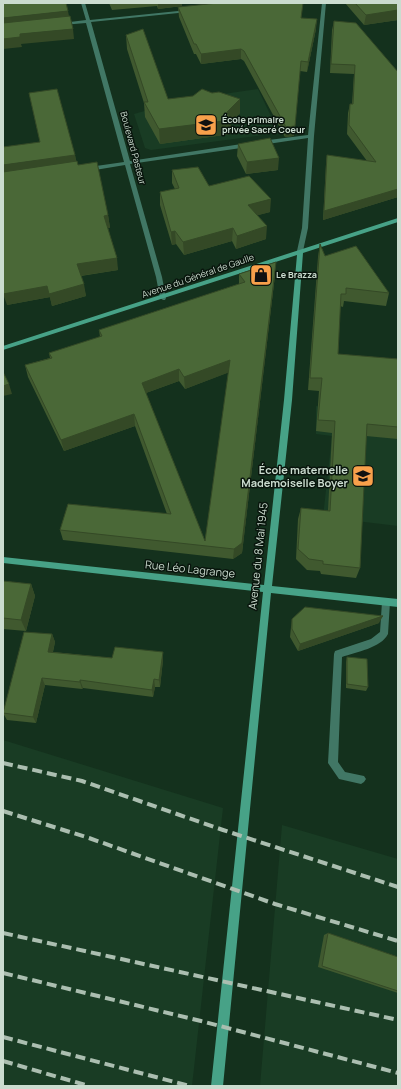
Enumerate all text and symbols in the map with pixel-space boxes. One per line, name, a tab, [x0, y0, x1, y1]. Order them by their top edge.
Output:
street label: Boulevard Pasteur	[117, 110, 150, 187]
school or university icon: École primaire privée Sacré Coeur	[193, 112, 219, 138]
place label: École primaire privée Sacré Coeur	[222, 113, 306, 136]
street label: Avenue du Général de Gaulle	[140, 250, 256, 301]
shop icon: Le Brazza	[248, 262, 274, 288]
place label: Le Brazza	[276, 268, 317, 281]
place label: École maternelle Mademoiselle Boyer	[241, 462, 349, 490]
school or university icon: École maternelle Mademoiselle Boyer	[350, 463, 376, 489]
street label: Avenue du 8 Mai 1945	[244, 502, 271, 610]
street label: Rue Léo Lagrange	[144, 556, 236, 581]

